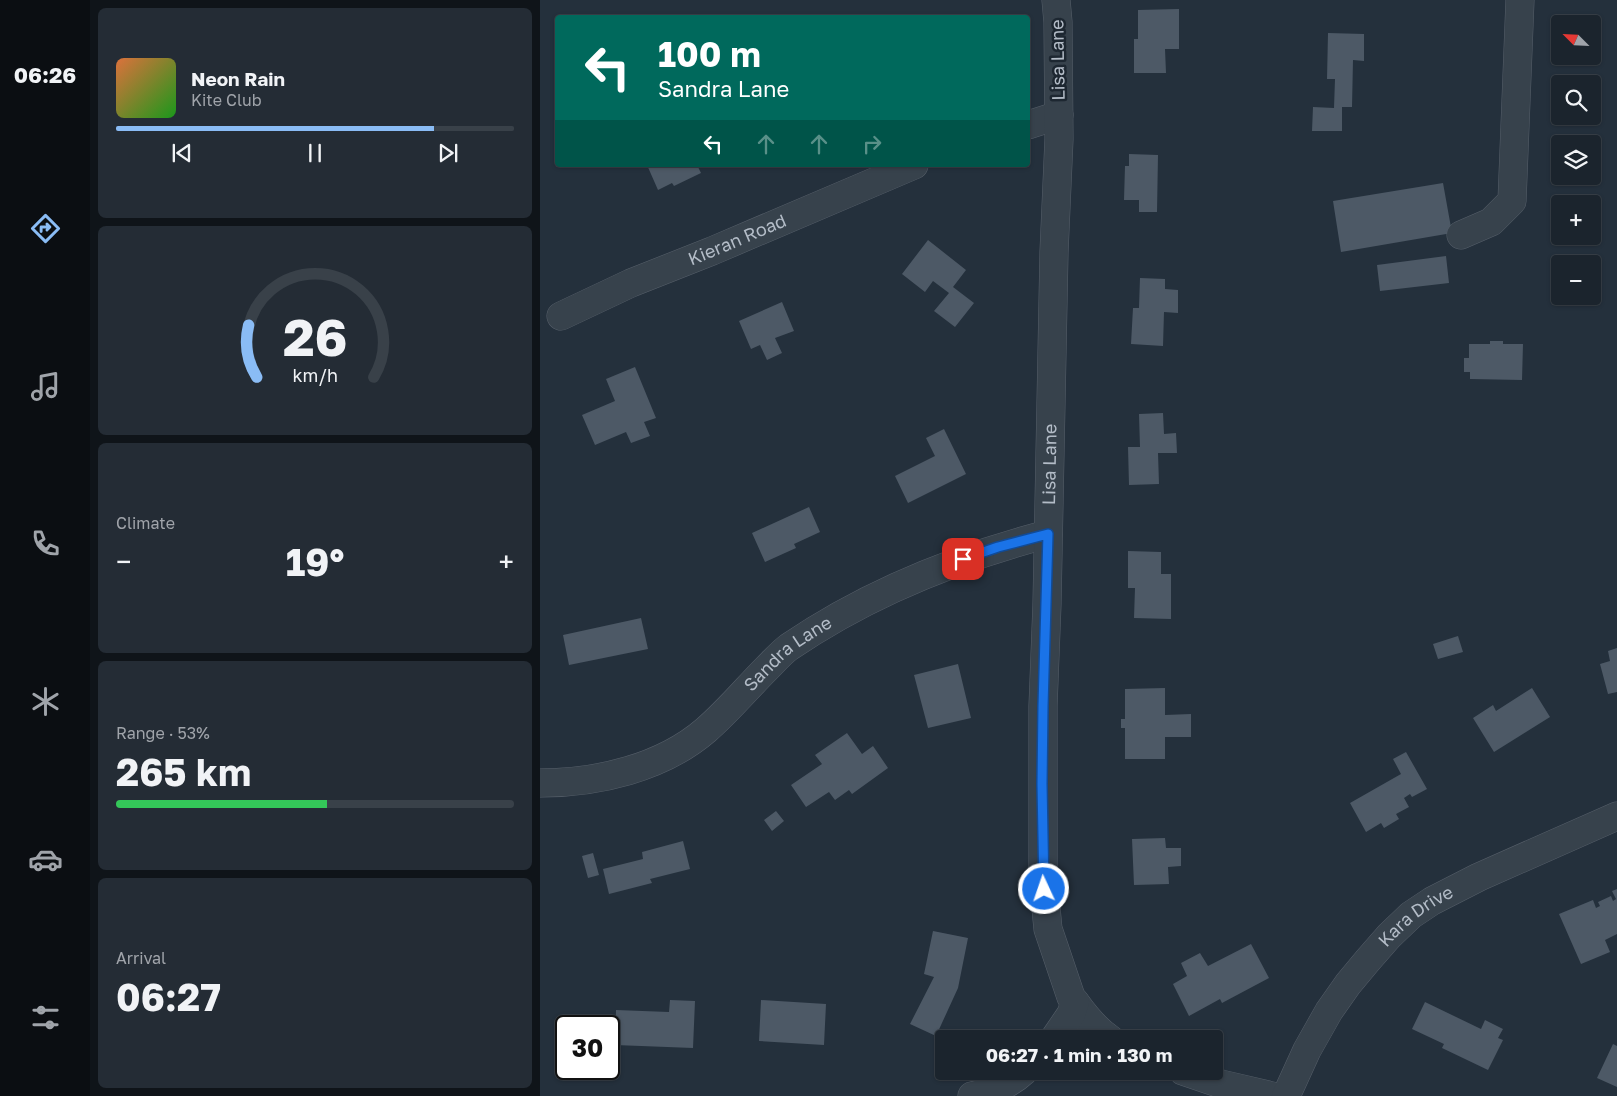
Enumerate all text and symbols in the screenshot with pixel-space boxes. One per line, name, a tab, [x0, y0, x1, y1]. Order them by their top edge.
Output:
north arrow	[1551, 15, 1601, 65]
map controls	[1551, 15, 1601, 305]
street label: Lisa Lane	[1045, 19, 1069, 101]
text: 100 m	[658, 33, 761, 75]
icon: left	[575, 35, 640, 100]
text: 06:26	[14, 61, 76, 88]
text: Neon Rain	[191, 67, 285, 90]
text: Sandra Lane	[658, 75, 789, 102]
button: search	[1551, 75, 1601, 125]
text: Kite Club	[191, 90, 262, 110]
icon: left	[699, 130, 727, 158]
icon: ahead	[752, 130, 780, 158]
icon: ahead	[805, 130, 833, 158]
icon: right	[858, 130, 886, 158]
button: layers	[1551, 135, 1601, 185]
icon: previous	[168, 139, 196, 167]
icon: pause	[301, 139, 329, 167]
icon: next	[434, 139, 462, 167]
button: +	[1551, 195, 1601, 245]
street label: Kieran Road	[685, 209, 789, 269]
icon: directions	[28, 211, 63, 246]
button: −	[1551, 255, 1601, 305]
text: 26	[283, 305, 347, 367]
text: km/h	[292, 364, 338, 386]
icon: music	[28, 369, 63, 404]
street label: Lisa Lane	[1037, 423, 1061, 505]
text: Climate	[116, 513, 175, 533]
icon: phone	[28, 526, 63, 561]
pin	[942, 538, 984, 580]
text: 19°	[286, 539, 344, 584]
text: −	[116, 545, 131, 578]
text: +	[499, 545, 514, 578]
icon: arrive	[949, 545, 977, 573]
street label: Sandra Lane	[739, 611, 835, 695]
icon: climate	[28, 684, 63, 719]
text: Range · 53%	[116, 723, 210, 743]
text: 265 km	[116, 749, 251, 794]
icon: car	[28, 842, 63, 877]
position arrow	[1017, 862, 1069, 914]
street label: Kara Drive	[1373, 880, 1456, 951]
text: Arrival	[116, 948, 166, 968]
text: 06:27	[116, 974, 221, 1019]
icon: filters	[28, 1000, 63, 1035]
speed limit sign: 30	[555, 1015, 620, 1080]
text: 06:27 · 1 min · 130 m	[986, 1043, 1172, 1066]

